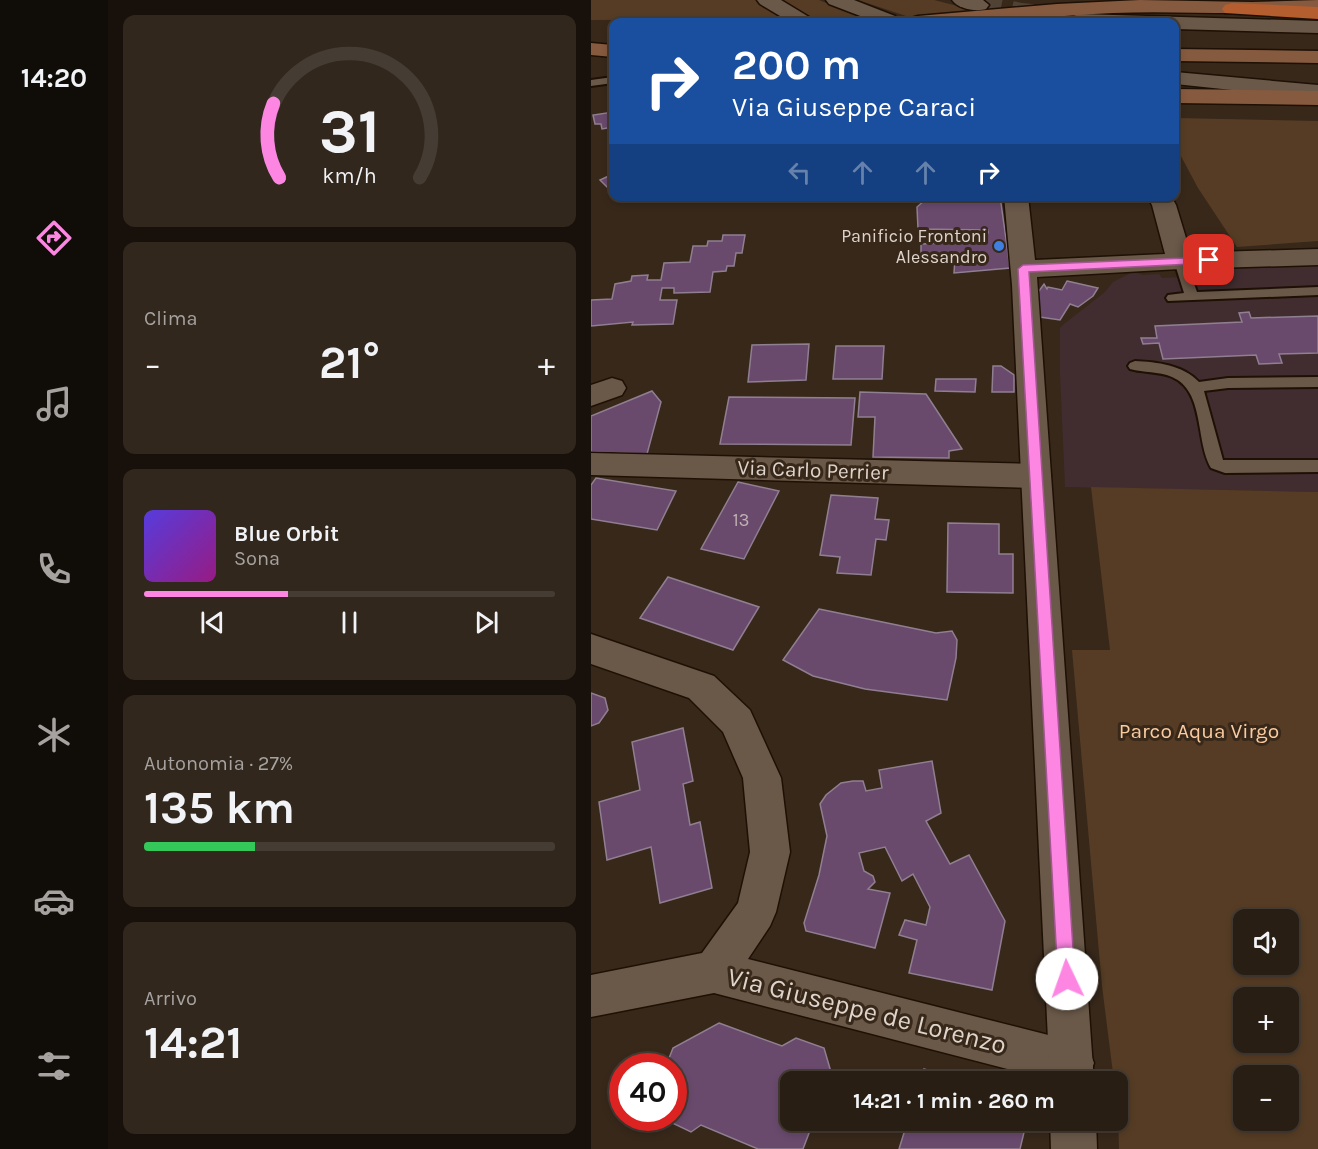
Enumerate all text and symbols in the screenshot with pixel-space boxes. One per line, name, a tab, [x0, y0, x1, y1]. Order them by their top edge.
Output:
text: 200 m	[732, 40, 861, 90]
icon: right	[633, 42, 711, 120]
text: 14:20	[21, 62, 87, 94]
text: Via Giuseppe Caraci	[732, 91, 976, 123]
text: 31	[319, 95, 380, 168]
icon: left	[783, 156, 816, 189]
icon: ahead	[846, 156, 879, 189]
icon: ahead	[909, 156, 942, 189]
icon: right	[972, 156, 1005, 189]
text: km/h	[322, 163, 377, 188]
icon: directions	[33, 217, 75, 259]
place label: Panificio Frontoni Alessandro	[841, 225, 987, 268]
pin	[1183, 234, 1234, 285]
marker: Panificio Frontoni Alessandro	[992, 239, 1006, 253]
icon: arrive	[1192, 243, 1225, 276]
text: Clima	[144, 307, 198, 330]
text: 21°	[319, 337, 380, 389]
text: −	[144, 345, 161, 383]
text: +	[538, 345, 555, 383]
icon: music	[33, 383, 75, 425]
street label: Via Carlo Perrier	[737, 455, 889, 485]
house number: 13	[733, 509, 749, 531]
text: Blue Orbit	[234, 521, 339, 547]
text: Sona	[234, 547, 280, 570]
icon: phone	[33, 548, 75, 590]
icon: previous	[196, 606, 229, 639]
icon: pause	[333, 606, 366, 639]
icon: next	[470, 606, 503, 639]
icon: climate	[33, 714, 75, 756]
park label: Parco Aqua Virgo	[1119, 719, 1279, 743]
text: Autonomia · 27%	[144, 752, 293, 775]
text: 135 km	[144, 782, 295, 834]
icon: car	[33, 880, 75, 922]
map controls	[1233, 909, 1299, 1131]
button: sound	[1233, 909, 1299, 975]
position arrow	[1035, 947, 1099, 1011]
street label: Via Giuseppe de Lorenzo	[724, 961, 1010, 1061]
text: Arrivo	[144, 987, 197, 1010]
button: +	[1233, 987, 1299, 1053]
text: 14:21	[144, 1017, 242, 1069]
icon: filters	[33, 1045, 75, 1087]
speed limit sign: 40	[609, 1053, 687, 1131]
button: −	[1233, 1065, 1299, 1131]
text: 14:21 · 1 min · 260 m	[853, 1088, 1055, 1114]

